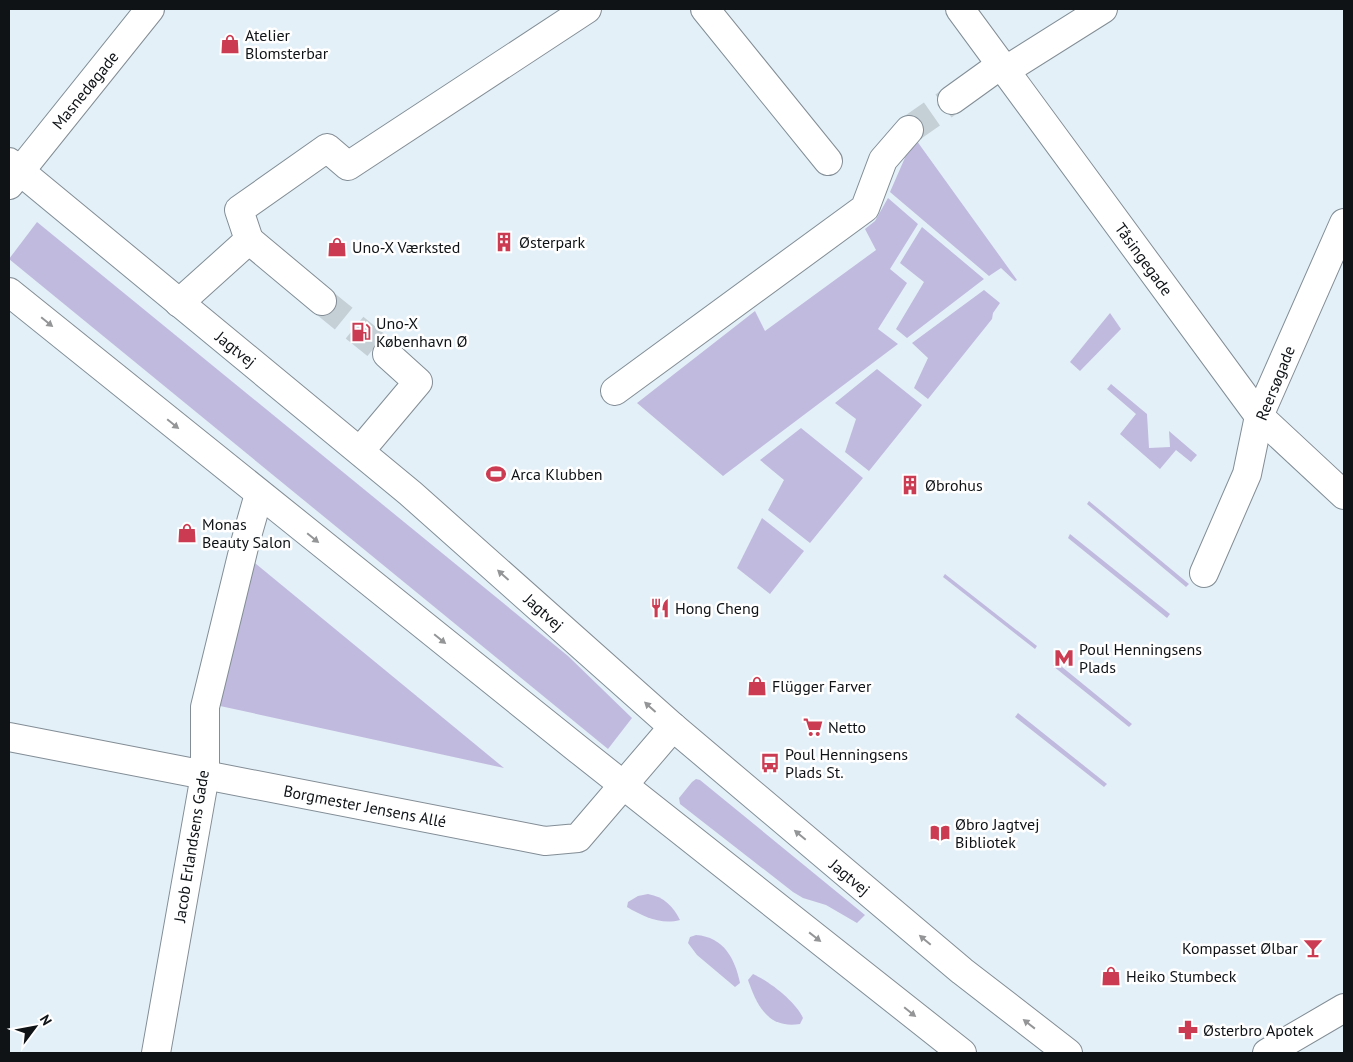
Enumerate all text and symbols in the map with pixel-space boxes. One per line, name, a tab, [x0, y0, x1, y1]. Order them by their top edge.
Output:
place label: Atelier Blomsterbar	[245, 25, 329, 63]
shop icon: Atelier Blomsterbar	[219, 33, 241, 55]
street label: Masnedøgade	[47, 47, 123, 133]
street label: Tåsingegade	[1111, 219, 1177, 299]
building icon: Østerpark	[493, 231, 515, 253]
place label: Østerpark	[519, 232, 586, 252]
shop icon: Uno-X Værksted	[326, 236, 348, 258]
place label: Uno-X Værksted	[352, 237, 460, 257]
place label: Uno-X København Ø	[376, 313, 468, 351]
one-way arrow	[40, 317, 53, 328]
fuel station icon: Uno-X København Ø	[350, 321, 372, 343]
street label: Jagtvej	[211, 326, 260, 371]
street label: Reersøgade	[1251, 343, 1299, 423]
one-way arrow	[166, 419, 179, 430]
sports icon: Arca Klubben	[485, 463, 507, 485]
place label: Arca Klubben	[511, 464, 602, 484]
building icon: Øbrohus	[899, 474, 921, 496]
place label: Øbrohus	[925, 475, 983, 495]
place label: Monas Beauty Salon	[202, 514, 291, 552]
shop icon: Monas Beauty Salon	[176, 522, 198, 544]
one-way arrow	[306, 532, 319, 543]
one-way arrow	[496, 570, 509, 581]
street label: Jagtvej	[519, 588, 568, 635]
restaurant icon: Hong Cheng	[649, 597, 671, 619]
place label: Hong Cheng	[675, 598, 759, 618]
one-way arrow	[433, 634, 446, 645]
place label: Poul Henningsens Plads	[1079, 639, 1202, 677]
metro station icon: Poul Henningsens Plads	[1053, 647, 1075, 669]
shop icon: Flügger Farver	[746, 675, 768, 697]
place label: Flügger Farver	[772, 676, 872, 696]
one-way arrow	[645, 701, 657, 713]
supermarket icon: Netto	[802, 716, 824, 738]
place label: Netto	[828, 717, 866, 737]
place label: Poul Henningsens Plads St.	[785, 744, 908, 782]
bus stop icon: Poul Henningsens Plads St.	[759, 752, 781, 774]
street label: Jacob Erlandsens Gade	[169, 768, 213, 925]
street label: Borgmester Jensens Allé	[282, 780, 448, 832]
place label: Øbro Jagtvej Bibliotek	[955, 814, 1039, 852]
library icon: Øbro Jagtvej Bibliotek	[929, 822, 951, 844]
one-way arrow	[795, 829, 807, 841]
street label: Jagtvej	[825, 854, 874, 900]
one-way arrow	[808, 931, 821, 942]
one-way arrow	[918, 934, 931, 945]
bar icon: Kompasset Ølbar	[1302, 937, 1324, 959]
place label: Kompasset Ølbar	[1182, 938, 1299, 958]
shop icon: Heiko Stumbeck	[1100, 965, 1122, 987]
place label: Heiko Stumbeck	[1126, 966, 1237, 986]
north arrow	[10, 1002, 60, 1052]
one-way arrow	[903, 1006, 916, 1017]
text: N	[36, 1011, 56, 1029]
one-way arrow	[1023, 1018, 1036, 1029]
pharmacy icon: Østerbro Apotek	[1177, 1019, 1199, 1041]
place label: Østerbro Apotek	[1203, 1020, 1314, 1040]

